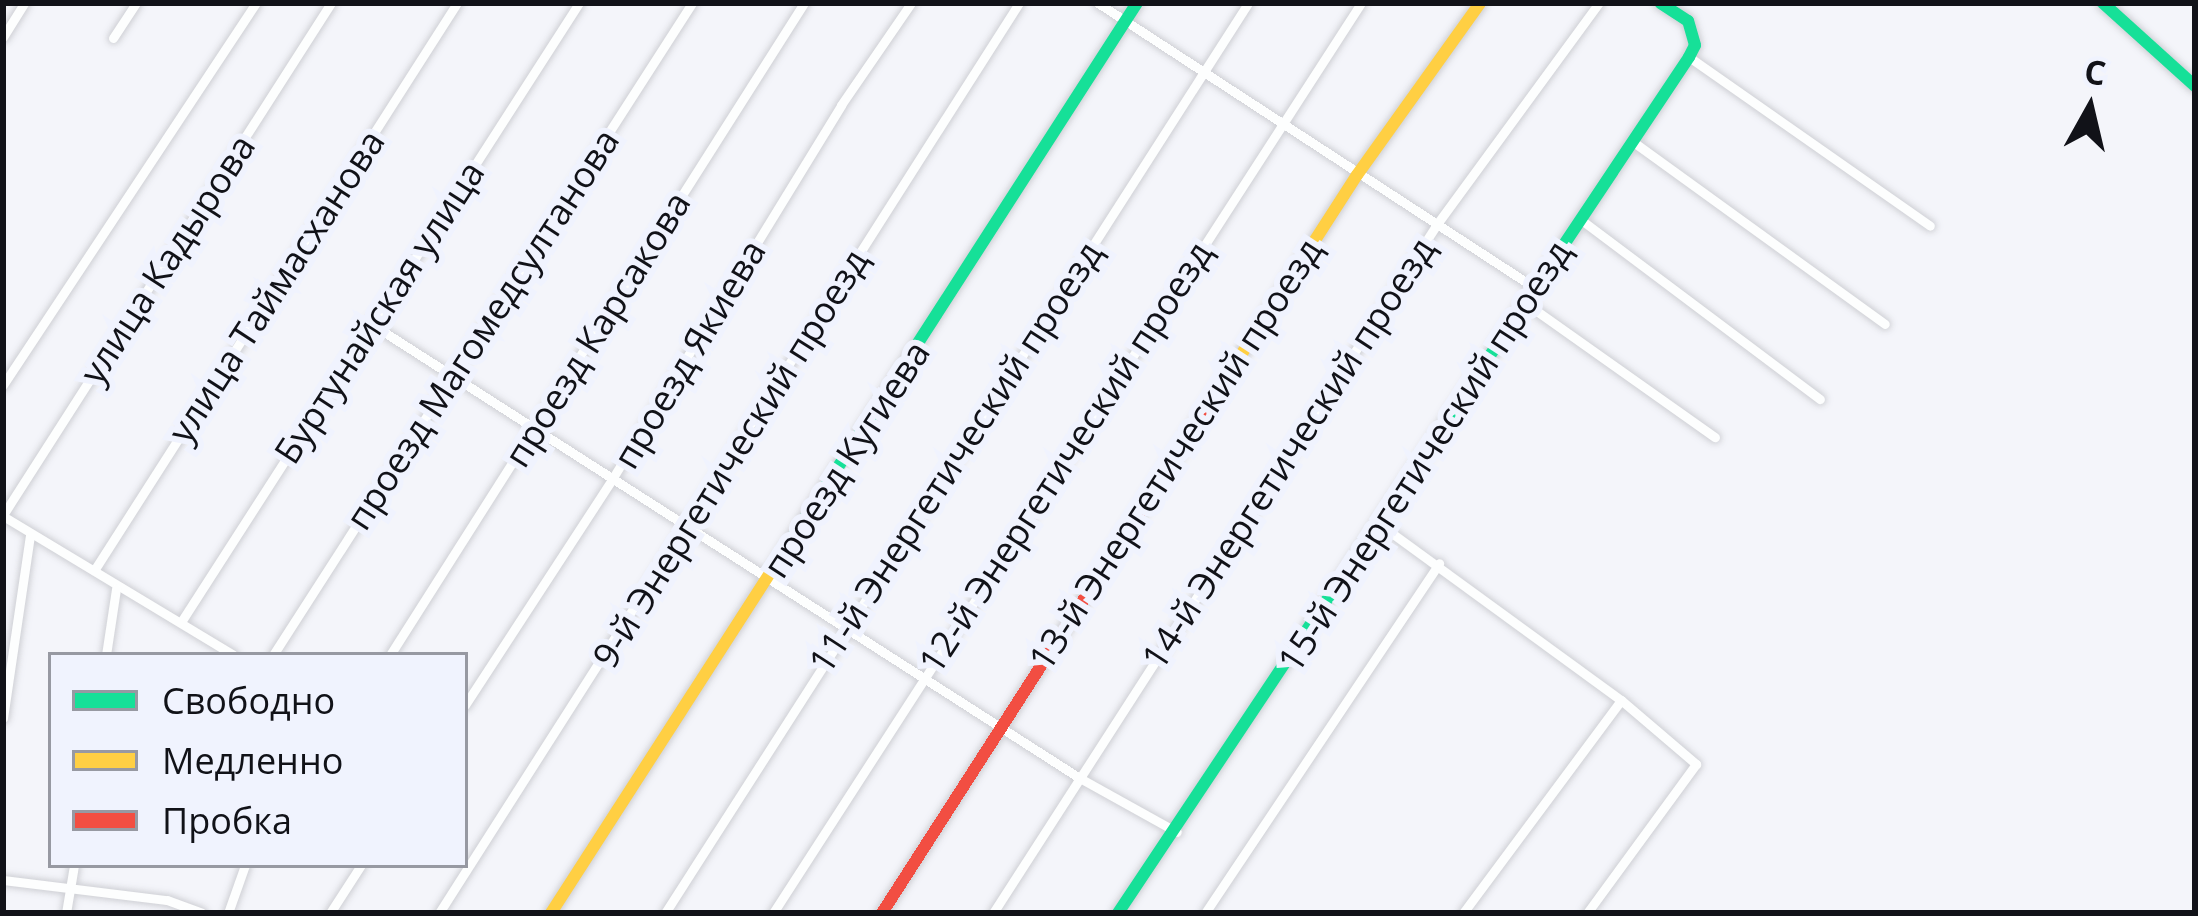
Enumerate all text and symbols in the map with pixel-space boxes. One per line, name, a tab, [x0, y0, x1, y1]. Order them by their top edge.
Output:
north arrow	[2030, 48, 2150, 168]
text: С	[2082, 48, 2109, 96]
street label: проезд Магомедсултанова	[336, 121, 628, 537]
street label: улица Таймасханова	[159, 122, 393, 450]
street label: улица Кадырова	[70, 126, 264, 392]
street label: Буртунайская улица	[265, 153, 493, 471]
street label: проезд Карсакова	[495, 184, 699, 474]
street label: 14-й Энергетический проезд	[1132, 229, 1444, 677]
street label: 13-й Энергетический проезд	[1019, 230, 1331, 678]
street label: проезд Якиева	[604, 232, 774, 476]
street label: 15-й Энергетический проезд	[1268, 232, 1580, 680]
street label: 11-й Энергетический проезд	[799, 233, 1111, 681]
street label: 12-й Энергетический проезд	[909, 233, 1221, 681]
street label: 9-й Энергетический проезд	[583, 241, 877, 675]
street label: проезд Кугиева	[754, 333, 938, 585]
legend	[48, 652, 468, 868]
text: Свободно	[162, 676, 335, 725]
text: Медленно	[162, 736, 343, 785]
text: Пробка	[162, 796, 292, 845]

